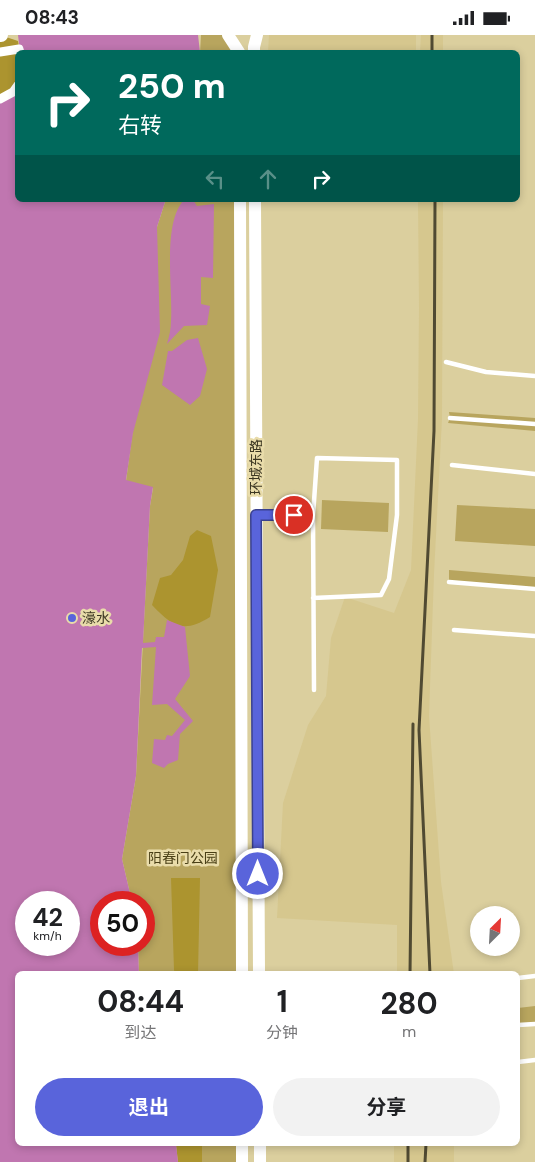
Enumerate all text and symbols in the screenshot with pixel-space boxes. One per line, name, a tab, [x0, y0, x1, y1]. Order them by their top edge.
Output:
text: 08:43	[25, 5, 79, 30]
text: 250 m	[118, 63, 226, 109]
icon: right	[35, 70, 100, 135]
text: 右转	[118, 111, 162, 140]
icon: left	[201, 165, 229, 193]
icon: ahead	[254, 165, 282, 193]
icon: right	[307, 165, 335, 193]
street label: 环城东路	[247, 439, 265, 495]
pin	[273, 494, 315, 536]
icon: arrive	[280, 501, 308, 529]
place label: 濠水	[82, 609, 110, 627]
marker: 濠水	[66, 612, 78, 624]
position arrow	[231, 847, 283, 899]
park label: 阳春门公园	[148, 849, 218, 867]
speed limit sign: 50	[90, 891, 155, 956]
text: 42	[32, 901, 63, 934]
north arrow	[470, 906, 520, 956]
map controls	[470, 906, 520, 956]
text: km/h	[33, 928, 62, 944]
text: 08:44	[97, 982, 184, 1021]
text: 1	[277, 982, 288, 1021]
text: 280	[381, 984, 438, 1023]
text: m	[402, 1021, 416, 1042]
text: 到达	[125, 1022, 157, 1043]
text: 分钟	[266, 1022, 298, 1043]
button: 退出	[35, 1078, 263, 1136]
button: 分享	[273, 1078, 500, 1136]

